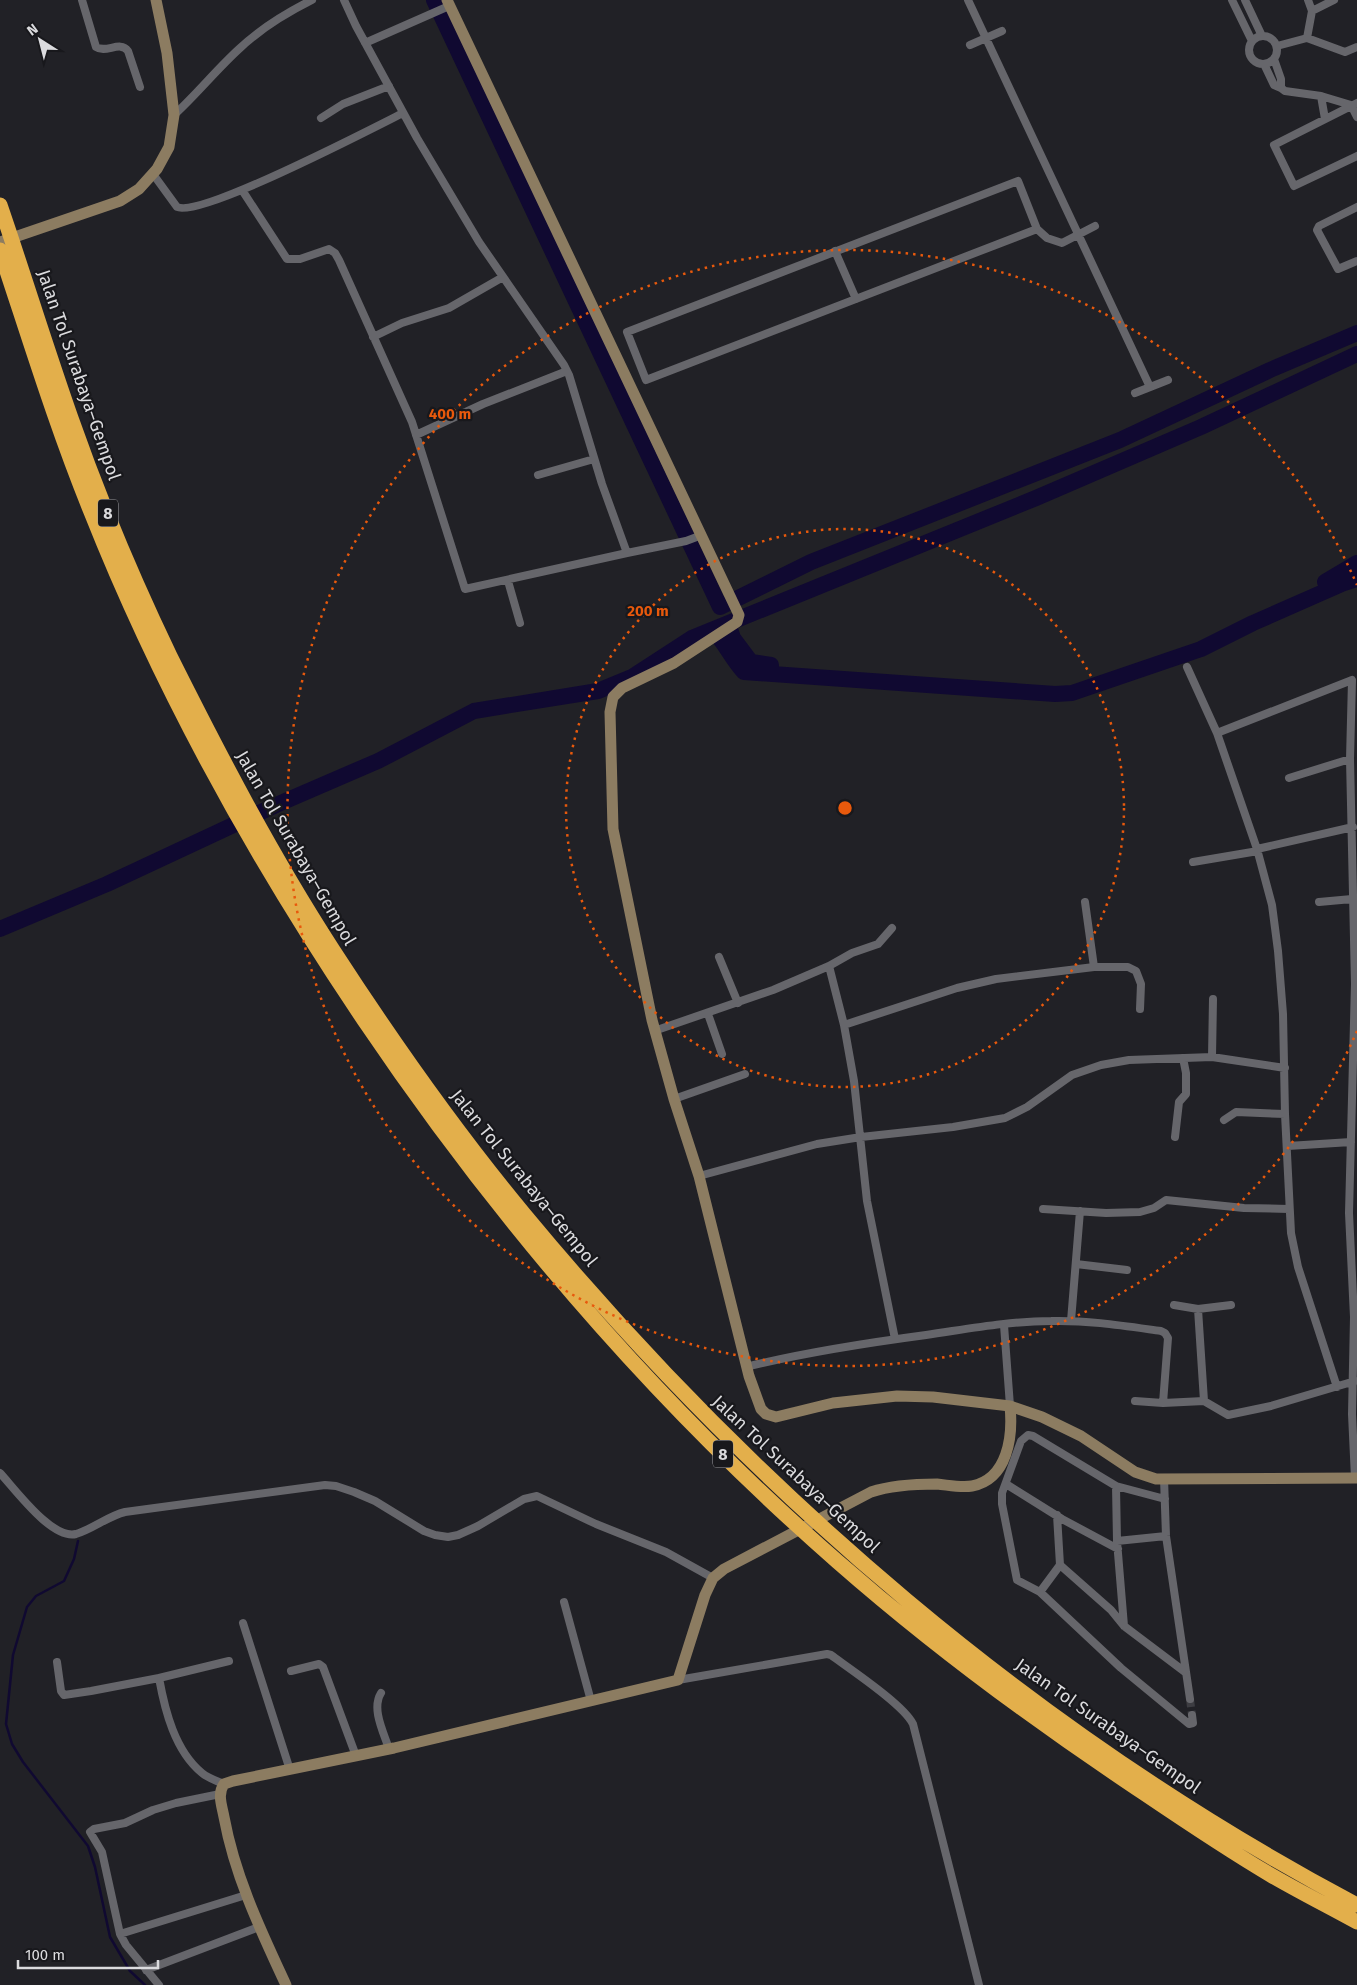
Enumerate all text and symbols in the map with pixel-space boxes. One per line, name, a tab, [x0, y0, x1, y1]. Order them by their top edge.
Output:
north arrow	[15, 15, 65, 65]
text: N	[24, 20, 41, 39]
street label: Jalan Tol Surabaya–Gempol	[33, 267, 125, 483]
text: 400 m	[429, 405, 471, 423]
road number: 8	[98, 499, 118, 526]
text: 200 m	[627, 602, 669, 620]
street label: Jalan Tol Surabaya–Gempol	[231, 747, 361, 949]
centre of rings	[836, 799, 854, 817]
street label: Jalan Tol Surabaya–Gempol	[446, 1085, 602, 1271]
street label: Jalan Tol Surabaya–Gempol	[708, 1390, 884, 1558]
road number: 8	[713, 1440, 733, 1468]
street label: Jalan Tol Surabaya–Gempol	[1011, 1654, 1205, 1798]
scale bar	[18, 1938, 158, 1970]
text: 100 m	[25, 1946, 65, 1964]

